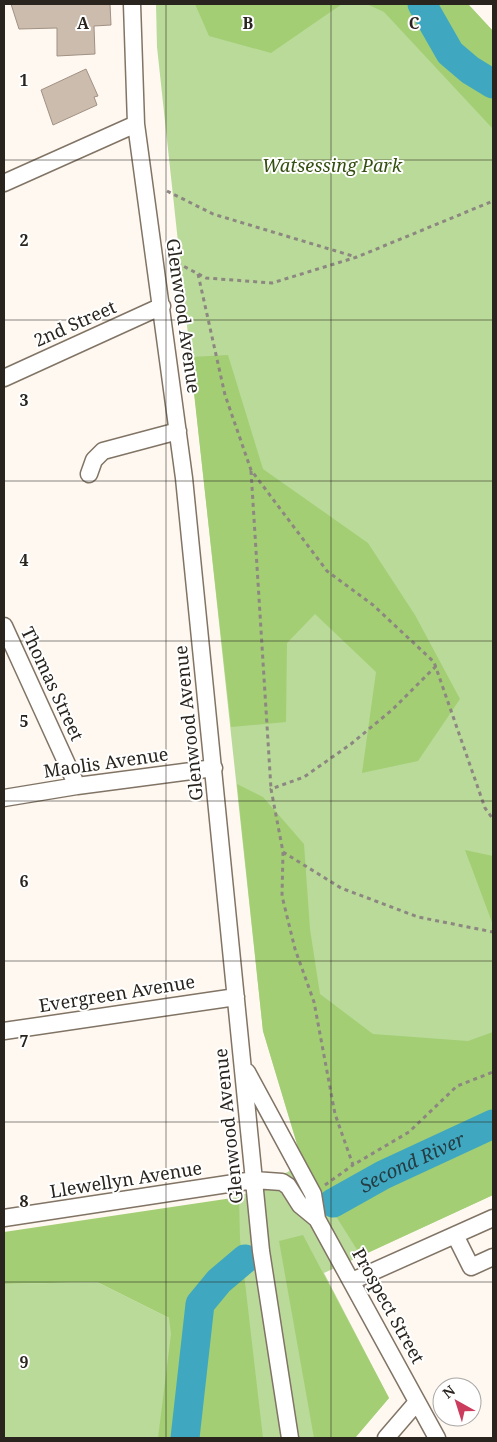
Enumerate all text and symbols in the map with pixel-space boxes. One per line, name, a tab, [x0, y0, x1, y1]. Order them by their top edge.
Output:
text: A	[77, 12, 90, 34]
text: B	[243, 12, 254, 34]
text: C	[409, 12, 420, 34]
text: 1	[19, 69, 29, 91]
park label: Watsessing Park	[262, 153, 403, 177]
text: 2	[19, 229, 29, 251]
street label: Glenwood Avenue	[161, 237, 207, 395]
street label: 2nd Street	[30, 294, 119, 352]
text: 3	[19, 389, 29, 411]
text: 4	[19, 549, 29, 571]
street label: Thomas Street	[16, 623, 90, 744]
street label: Glenwood Avenue	[168, 644, 208, 802]
text: 5	[19, 710, 29, 732]
street label: Maolis Avenue	[42, 741, 170, 783]
text: 6	[19, 870, 29, 892]
street label: Evergreen Avenue	[37, 969, 197, 1017]
text: 7	[19, 1030, 29, 1052]
street label: Glenwood Avenue	[208, 1047, 248, 1205]
water label: Second River	[354, 1126, 469, 1199]
street label: Llewellyn Avenue	[48, 1155, 204, 1203]
text: 8	[19, 1190, 29, 1212]
street label: Prospect Street	[347, 1243, 431, 1368]
text: 9	[19, 1351, 29, 1373]
north arrow	[432, 1377, 482, 1427]
text: N	[438, 1381, 459, 1402]

